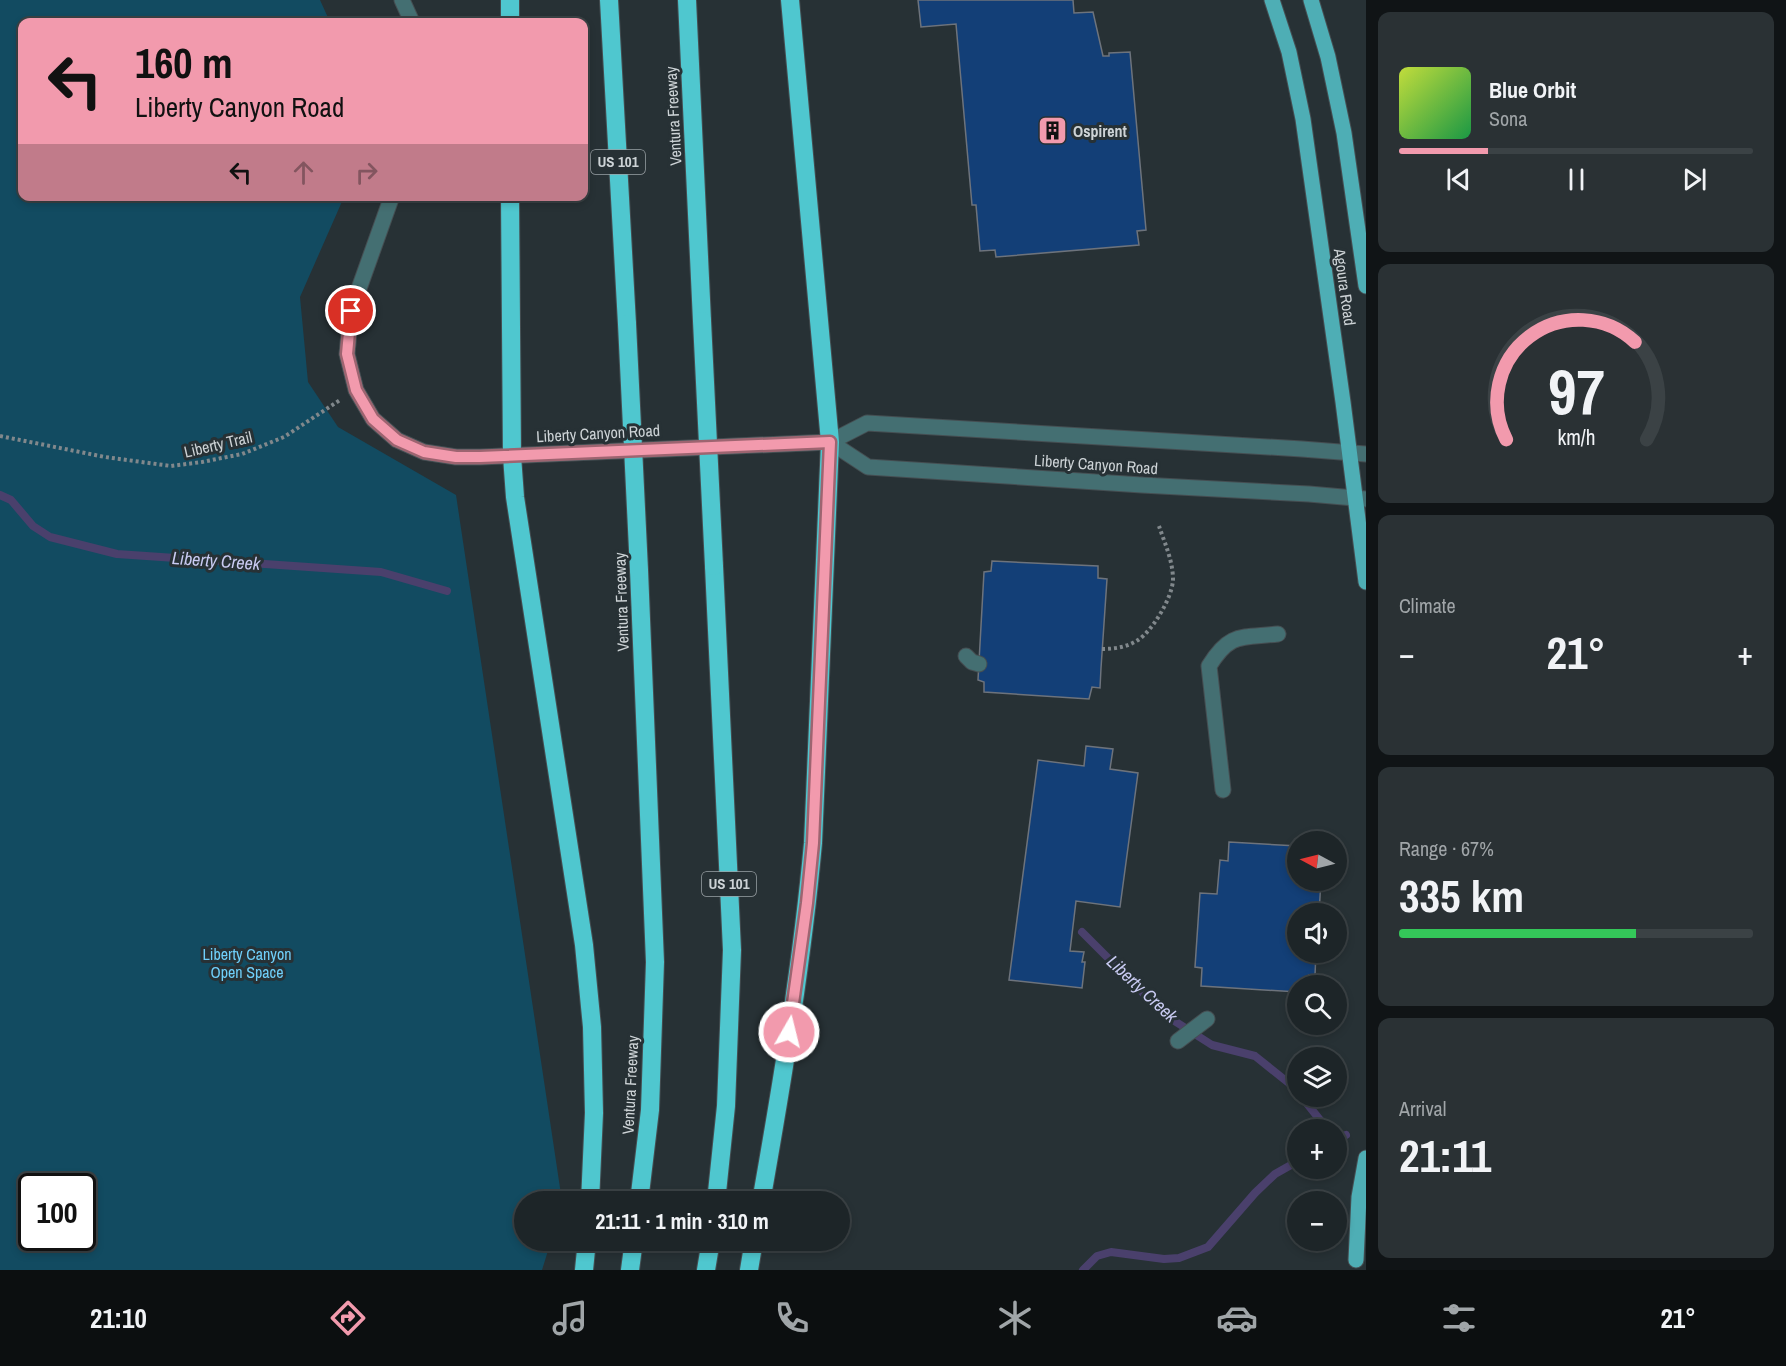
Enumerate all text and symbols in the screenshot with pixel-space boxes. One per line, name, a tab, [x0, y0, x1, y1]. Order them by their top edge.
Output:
text: 160 m	[135, 35, 233, 91]
icon: left	[36, 42, 114, 120]
street label: Ventura Freeway	[659, 65, 687, 166]
text: Blue Orbit	[1489, 75, 1576, 105]
text: Liberty Canyon Road	[135, 89, 344, 125]
text: Sona	[1489, 105, 1527, 132]
building icon: Ospirent	[1036, 115, 1068, 147]
place label: Ospirent	[1073, 120, 1128, 142]
road number: US 101	[591, 150, 645, 174]
icon: left	[224, 156, 257, 189]
icon: ahead	[287, 156, 320, 189]
icon: right	[350, 156, 383, 189]
icon: previous	[1442, 163, 1475, 196]
icon: pause	[1560, 163, 1593, 196]
icon: next	[1678, 163, 1711, 196]
street label: Agoura Road	[1329, 246, 1361, 327]
pin	[325, 285, 376, 336]
icon: arrive	[334, 294, 367, 327]
text: 97	[1548, 350, 1604, 434]
street label: Liberty Canyon Road	[536, 419, 660, 447]
text: km/h	[1557, 424, 1595, 453]
street label: Liberty Trail	[182, 425, 254, 463]
street label: Liberty Canyon Road	[1033, 449, 1159, 479]
water label: Liberty Creek	[171, 545, 262, 576]
street label: Ventura Freeway	[608, 552, 634, 652]
text: Climate	[1399, 592, 1456, 619]
text: 21°	[1546, 622, 1606, 683]
text: −	[1399, 631, 1415, 675]
text: +	[1737, 631, 1753, 675]
north arrow	[1287, 831, 1347, 891]
map controls	[1287, 831, 1347, 1251]
text: Range · 67%	[1399, 835, 1494, 862]
text: 335 km	[1399, 865, 1524, 926]
road number: US 101	[702, 872, 756, 896]
button: sound	[1287, 903, 1347, 963]
park label: Liberty Canyon Open Space	[203, 943, 291, 983]
water label: Liberty Creek	[1101, 949, 1184, 1028]
button: search	[1287, 975, 1347, 1035]
position arrow	[757, 1000, 821, 1064]
street label: Ventura Freeway	[616, 1034, 644, 1135]
button: layers	[1287, 1047, 1347, 1107]
text: Arrival	[1399, 1095, 1446, 1122]
button: +	[1287, 1119, 1347, 1179]
text: 21:11	[1399, 1125, 1491, 1186]
speed limit sign: 100	[18, 1173, 96, 1251]
button: −	[1287, 1191, 1347, 1251]
text: 21:11 · 1 min · 310 m	[595, 1206, 769, 1236]
icon: directions	[327, 1297, 369, 1339]
icon: music	[549, 1297, 591, 1339]
icon: phone	[771, 1297, 813, 1339]
icon: climate	[994, 1297, 1036, 1339]
icon: car	[1216, 1297, 1258, 1339]
icon: filters	[1438, 1297, 1480, 1339]
text: 21:10	[90, 1300, 147, 1336]
text: 21°	[1660, 1300, 1696, 1336]

